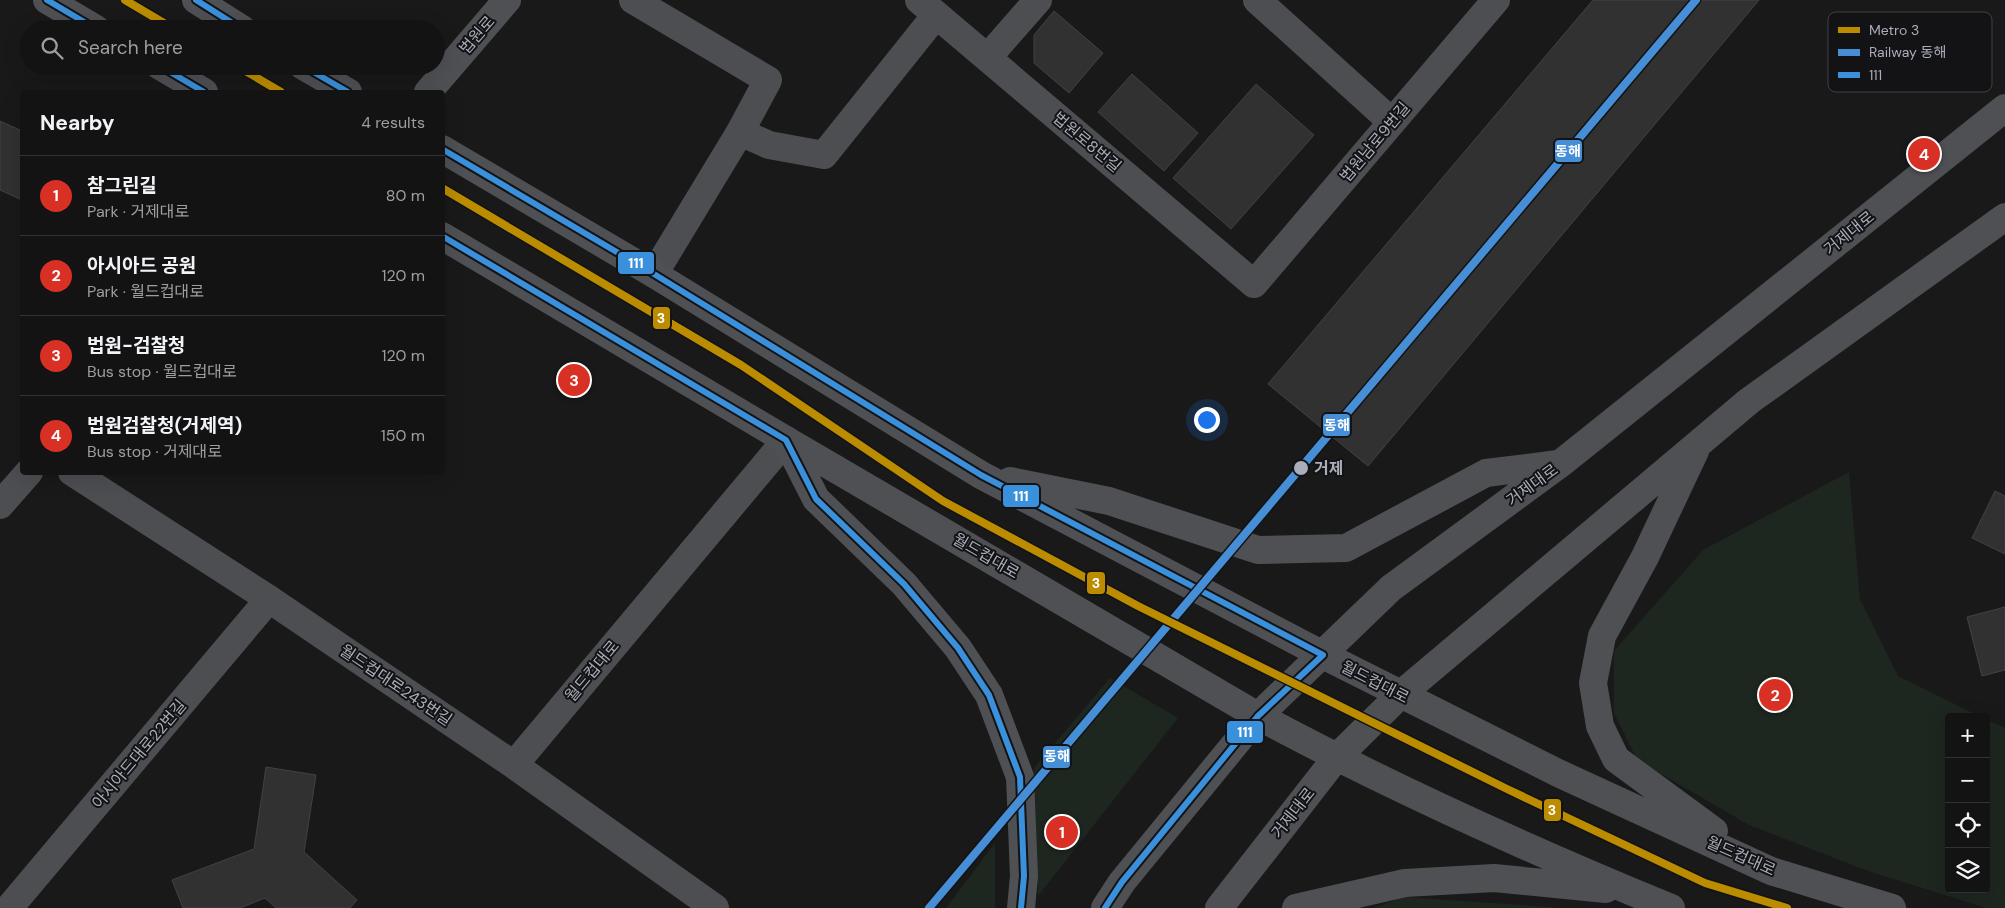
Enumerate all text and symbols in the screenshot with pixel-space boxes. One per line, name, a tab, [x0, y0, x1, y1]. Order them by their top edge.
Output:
street label: 법원로	[455, 11, 500, 59]
legend	[1828, 12, 1992, 92]
search box	[20, 20, 445, 75]
text: Metro 3	[1869, 21, 1919, 39]
icon: search	[38, 34, 66, 62]
text: Search here	[78, 35, 183, 60]
text: Railway 동해	[1869, 43, 1946, 61]
text: 111	[1869, 66, 1882, 84]
street label: 법원남로9번길	[1335, 98, 1415, 186]
street label: 법원로8번길	[1048, 107, 1126, 177]
text: Nearby	[40, 109, 114, 137]
text: 4 results	[361, 112, 425, 133]
pin: 4	[1908, 135, 1940, 173]
line badge: 동해	[1554, 139, 1583, 163]
text: 동해	[1555, 142, 1581, 160]
text: 참그린길	[87, 173, 157, 198]
text: 1	[53, 185, 59, 206]
text: 80 m	[386, 185, 425, 206]
text: Park · 거제대로	[87, 201, 189, 222]
street label: 거제대로	[1820, 206, 1879, 260]
line badge: 111	[617, 251, 655, 275]
text: 아시아드 공원	[87, 253, 196, 278]
text: 111	[628, 254, 644, 272]
text: 2	[51, 265, 61, 286]
text: 120 m	[381, 265, 425, 286]
text: Park · 월드컵대로	[87, 281, 204, 302]
line badge: 3	[652, 306, 671, 330]
text: 3	[657, 309, 665, 327]
text: 법원-검찰청	[87, 333, 185, 358]
text: 3	[51, 345, 61, 366]
text: 120 m	[381, 345, 425, 366]
text: Bus stop · 월드컵대로	[87, 361, 237, 382]
pin: 3	[558, 361, 590, 399]
your location	[1194, 407, 1220, 433]
text: 법원검찰청(거제역)	[87, 413, 242, 438]
line badge: 동해	[1322, 413, 1351, 437]
text: 동해	[1324, 416, 1350, 434]
text: 4	[51, 425, 61, 446]
text: 150 m	[381, 425, 425, 446]
text: Bus stop · 거제대로	[87, 441, 222, 462]
place label: 거제	[1314, 458, 1343, 479]
marker: 거제	[1292, 459, 1310, 477]
street label: 거제대로	[1502, 459, 1562, 511]
line badge: 111	[1002, 484, 1040, 508]
text: 111	[1013, 487, 1029, 505]
street label: 월드컵대로	[949, 529, 1023, 584]
line badge: 3	[1086, 571, 1106, 595]
text: 3	[1092, 574, 1100, 592]
street label: 월드컵대로	[560, 636, 624, 706]
street label: 월드컵대로243번길	[336, 640, 456, 730]
street label: 월드컵대로	[1337, 656, 1413, 708]
pin: 2	[1759, 676, 1791, 714]
street label: 아시아드대로22번길	[87, 695, 191, 813]
map controls	[1945, 713, 1990, 893]
button: +	[1945, 713, 1990, 758]
line badge: 111	[1226, 720, 1264, 744]
text: 111	[1237, 723, 1253, 741]
line badge: 동해	[1042, 745, 1071, 769]
text: 동해	[1044, 747, 1070, 765]
button: −	[1945, 758, 1990, 803]
street label: 거제대로	[1267, 783, 1320, 843]
line badge: 3	[1543, 798, 1562, 822]
text: 3	[1548, 801, 1556, 819]
button: locate	[1945, 803, 1990, 848]
pin: 1	[1046, 813, 1078, 851]
street label: 월드컵대로	[1703, 831, 1779, 881]
button: layers	[1945, 848, 1990, 893]

